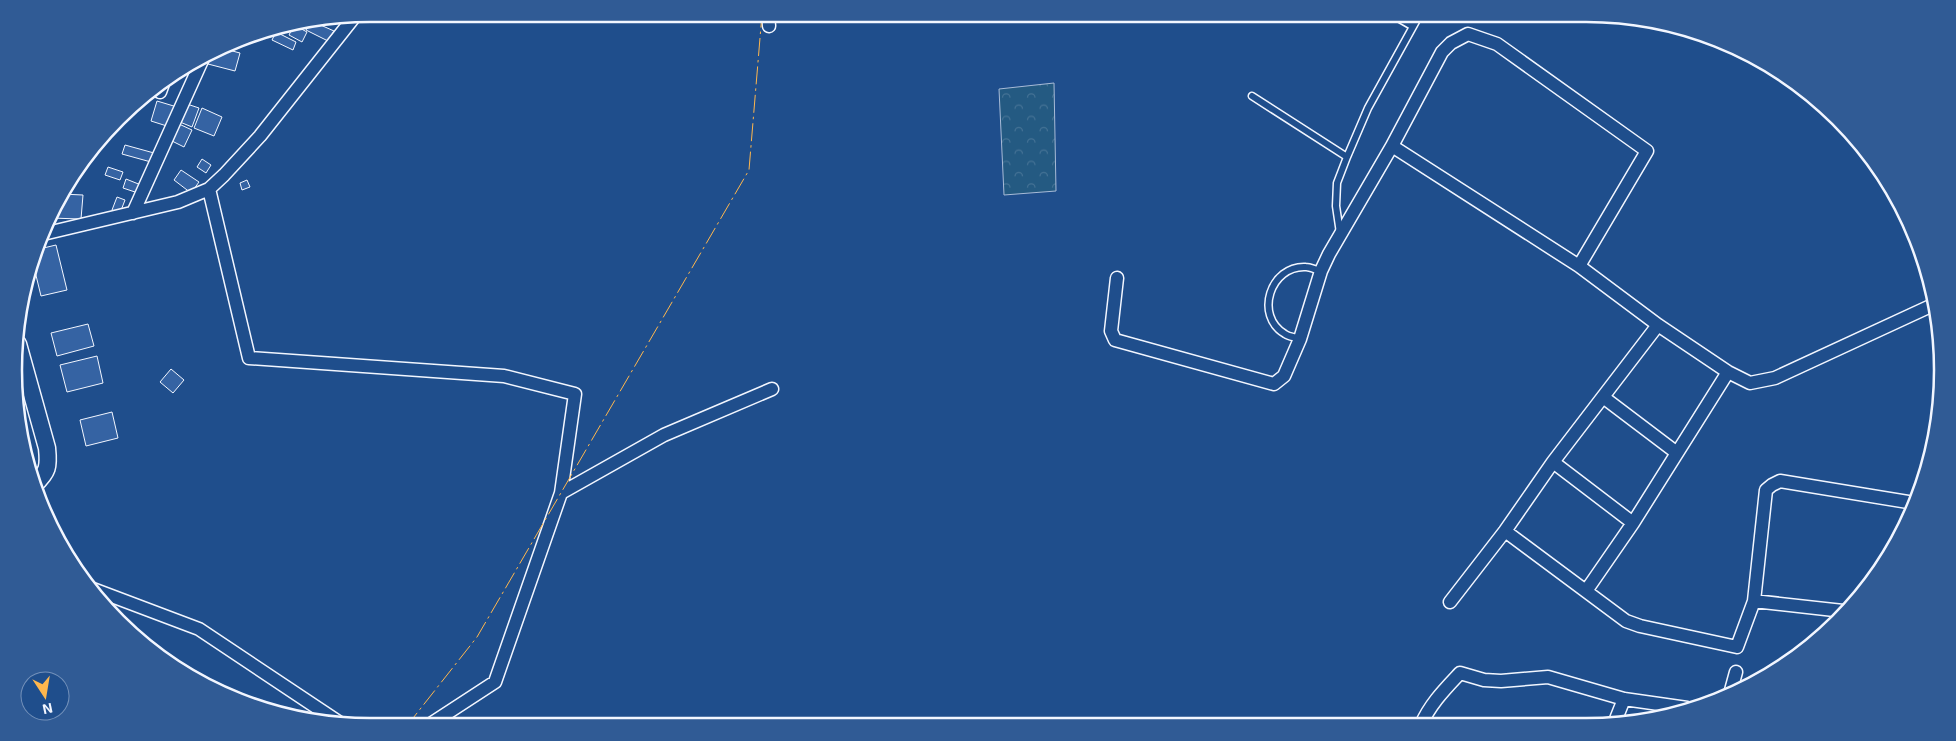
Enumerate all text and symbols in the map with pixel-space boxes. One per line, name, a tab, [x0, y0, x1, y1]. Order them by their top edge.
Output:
north arrow	[20, 671, 70, 721]
text: N	[41, 700, 55, 719]

